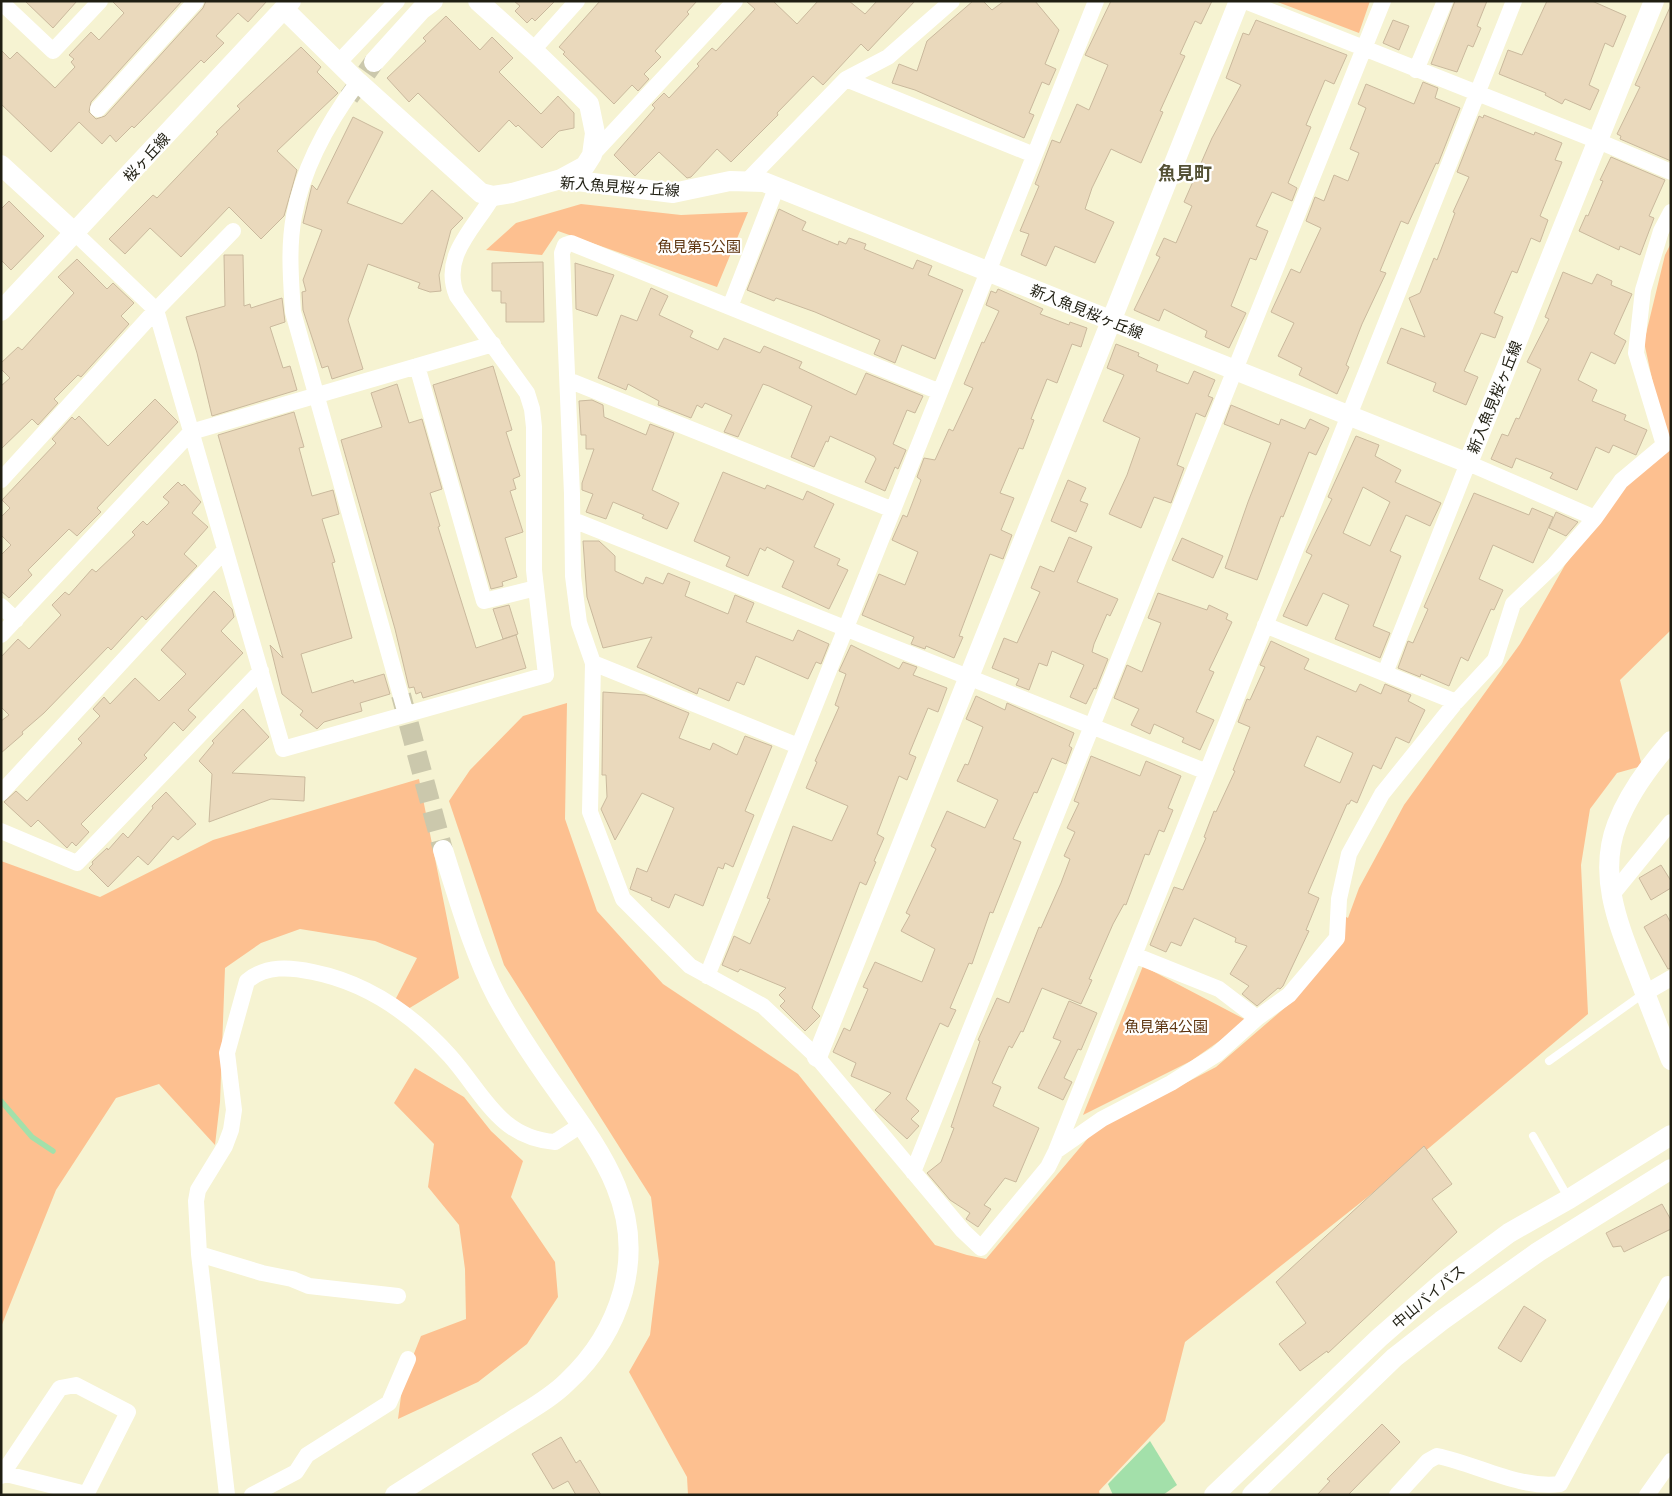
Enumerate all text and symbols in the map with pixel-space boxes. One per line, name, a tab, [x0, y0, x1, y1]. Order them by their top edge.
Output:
street label: 桜ヶ丘線	[118, 128, 174, 186]
district label: 魚見町	[1158, 161, 1212, 185]
street label: 新入魚見桜ヶ丘線	[559, 172, 681, 200]
park label: 魚見第5公園	[657, 236, 741, 256]
street label: 新入魚見桜ヶ丘線	[1028, 279, 1146, 343]
street label: 新入魚見桜ヶ丘線	[1462, 338, 1526, 456]
park label: 魚見第4公園	[1124, 1016, 1208, 1036]
street label: 中山バイパス	[1387, 1260, 1469, 1332]

